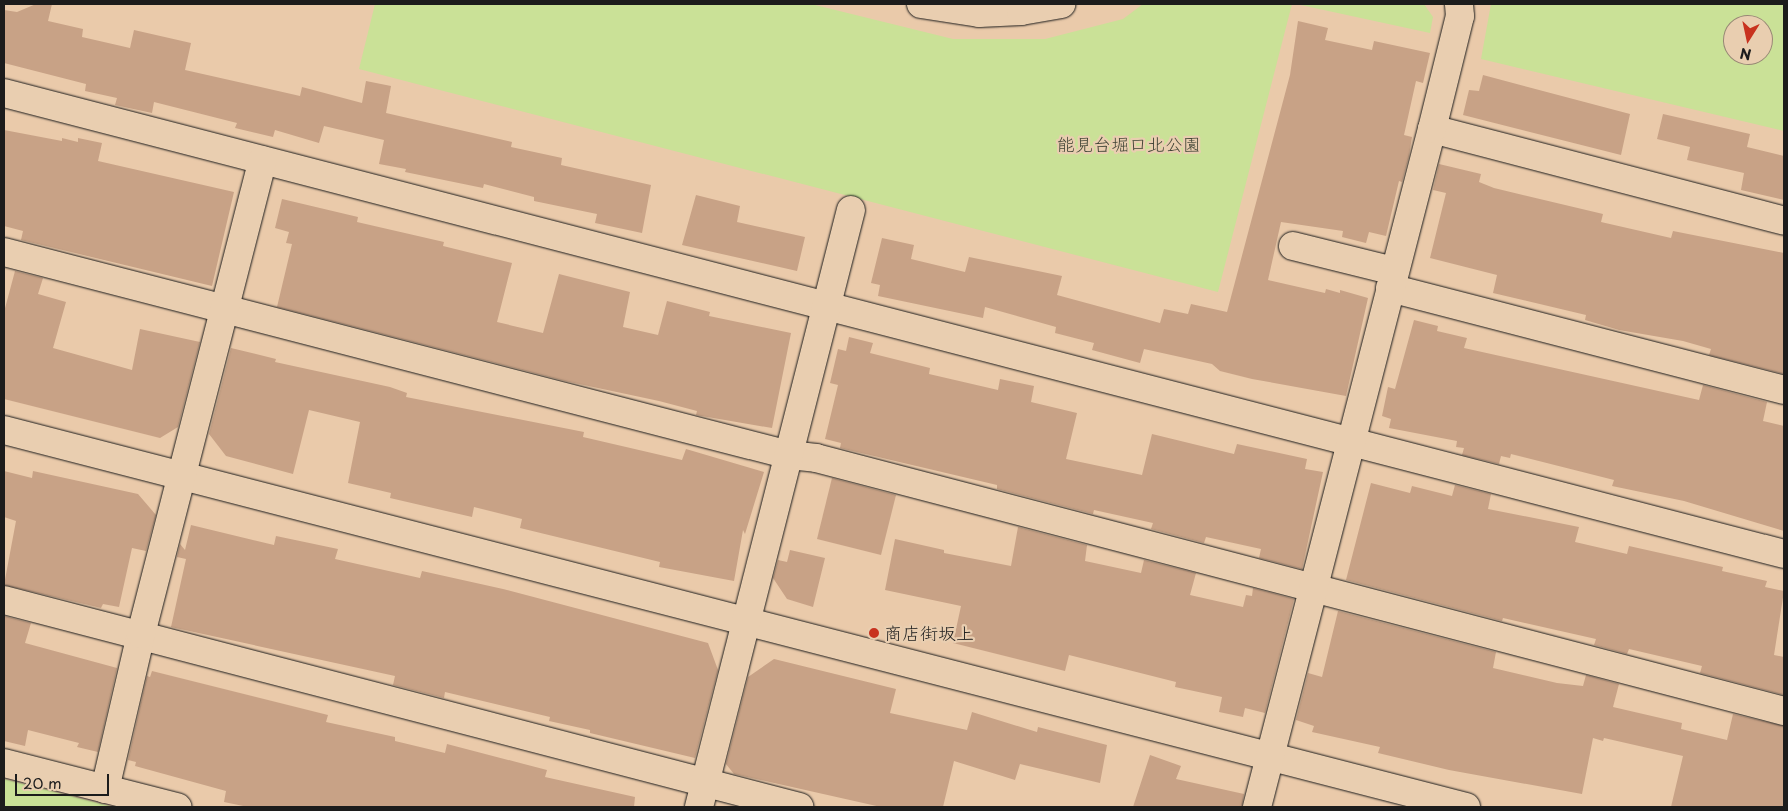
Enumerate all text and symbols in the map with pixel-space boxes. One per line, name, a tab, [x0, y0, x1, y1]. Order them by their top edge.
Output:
north arrow	[1723, 15, 1773, 65]
text: N	[1738, 43, 1753, 66]
park label: 能見台堀口北公園	[1057, 133, 1201, 155]
place label: 商店街坂上	[884, 622, 974, 644]
marker: 商店街坂上	[868, 627, 880, 639]
scale bar	[18, 764, 111, 796]
text: 20 m	[23, 771, 62, 794]

